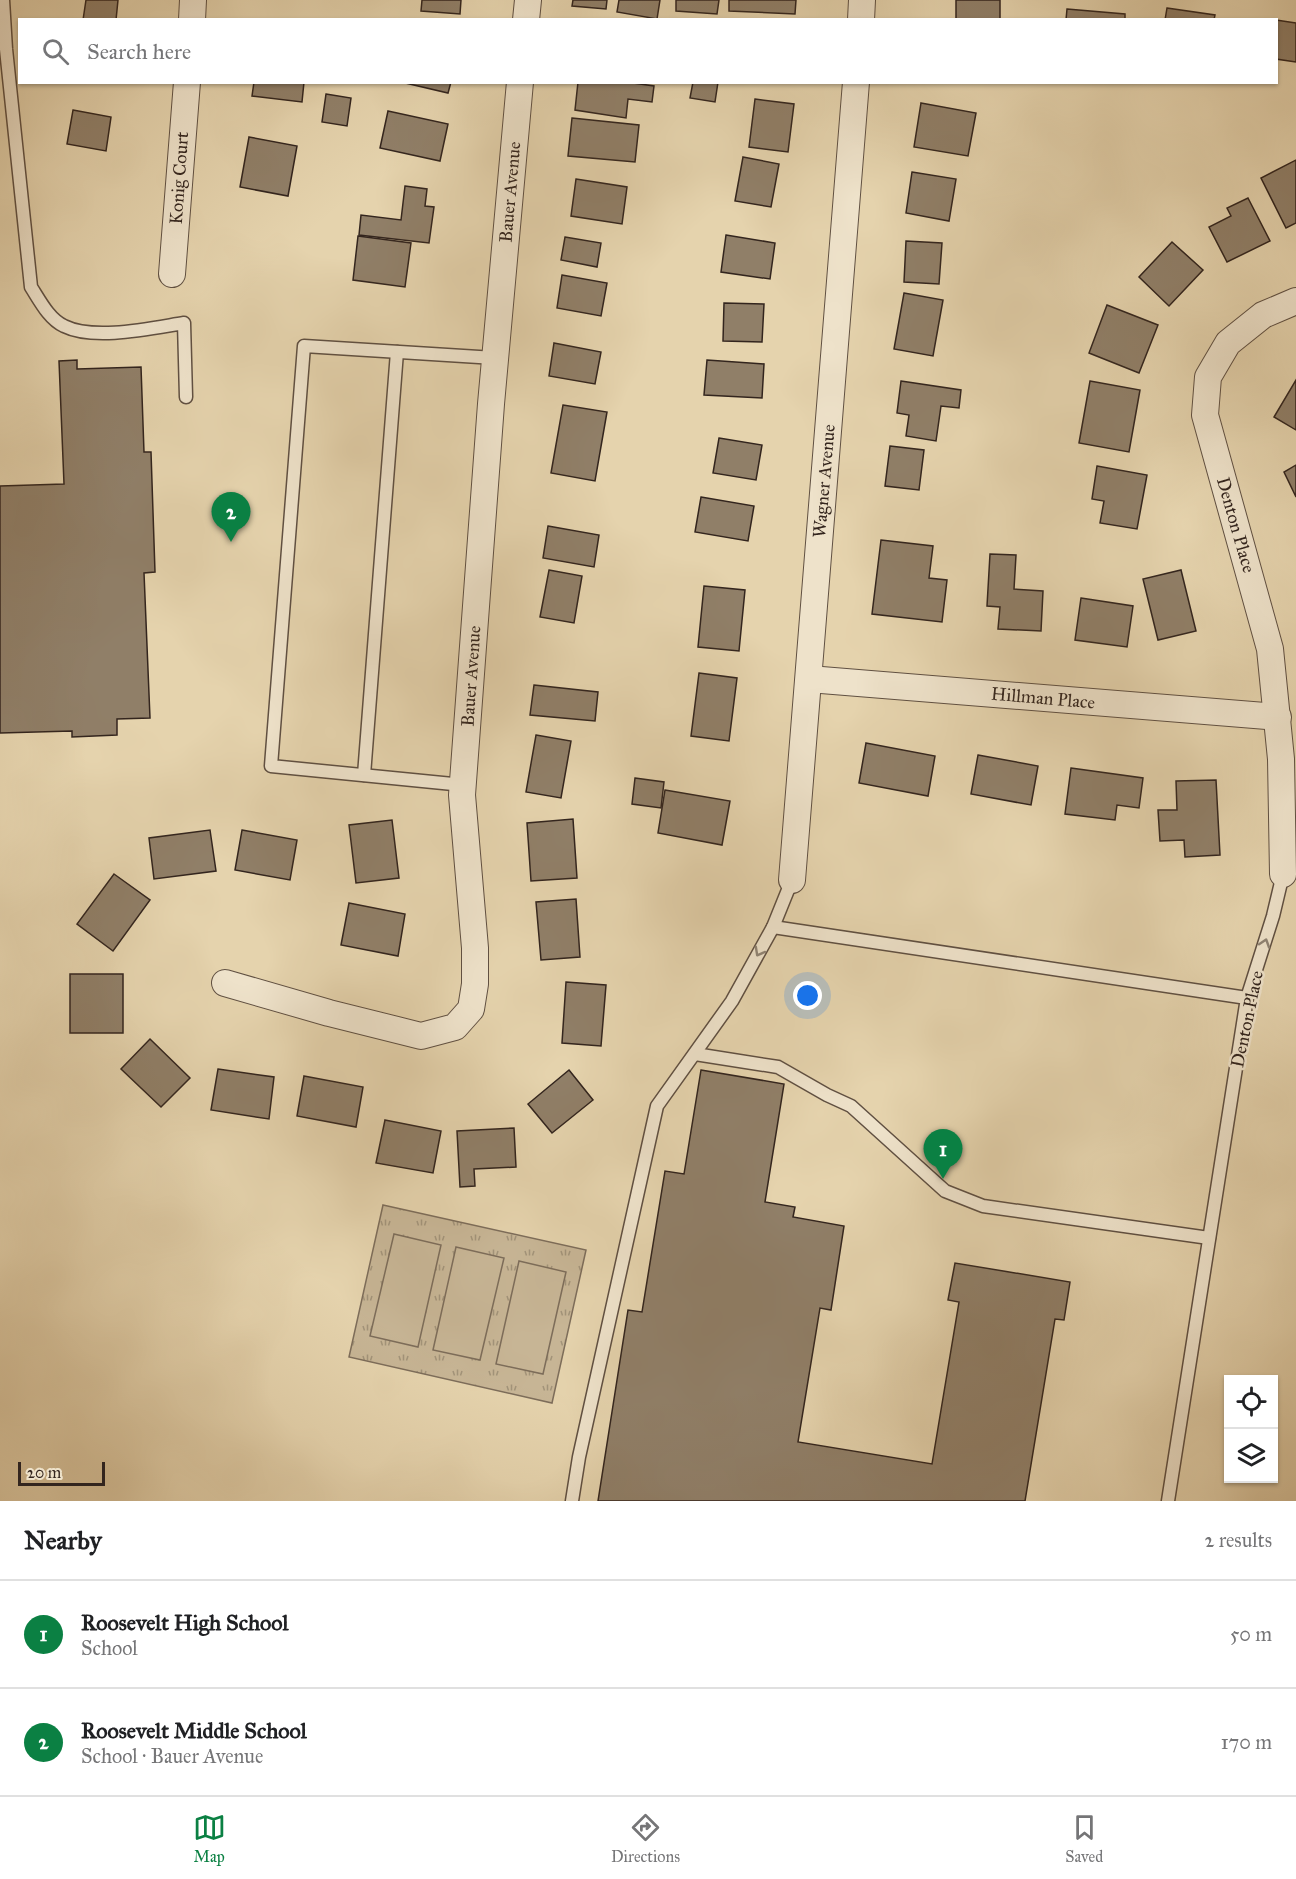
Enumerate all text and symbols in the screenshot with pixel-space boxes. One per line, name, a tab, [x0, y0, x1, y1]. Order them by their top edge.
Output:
search box	[18, 18, 1278, 84]
icon: search	[39, 35, 72, 68]
text: Search here	[87, 38, 191, 65]
street label: Konig Court	[165, 130, 194, 225]
street label: Bauer Avenue	[495, 141, 525, 243]
street label: Wagner Avenue	[808, 423, 841, 539]
street label: Denton Place	[1212, 475, 1260, 575]
pin: 2	[212, 492, 250, 542]
street label: Bauer Avenue	[456, 625, 486, 727]
street label: Hillman Place	[990, 682, 1096, 714]
one-way arrow	[1258, 938, 1270, 949]
one-way arrow	[755, 946, 766, 956]
street label: Denton Place	[1226, 969, 1268, 1069]
your location	[793, 981, 822, 1010]
pin: 1	[924, 1130, 962, 1179]
map controls	[1224, 1375, 1278, 1483]
button: locate	[1224, 1375, 1278, 1429]
button: layers	[1224, 1429, 1278, 1483]
scale bar	[18, 1459, 105, 1486]
text: 20 m	[27, 1463, 61, 1482]
text: Nearby	[24, 1524, 102, 1556]
text: 2 results	[1204, 1528, 1272, 1552]
text: Roosevelt High School	[81, 1609, 289, 1636]
text: 1	[40, 1622, 47, 1646]
text: 50 m	[1230, 1622, 1272, 1646]
text: School	[81, 1636, 138, 1660]
text: Roosevelt Middle School	[81, 1717, 307, 1744]
text: 2	[39, 1730, 48, 1754]
text: 170 m	[1221, 1730, 1272, 1754]
text: School · Bauer Avenue	[81, 1744, 263, 1768]
tab: Map	[193, 1811, 226, 1866]
tab: Directions	[611, 1811, 680, 1866]
tab: Saved	[1065, 1811, 1103, 1866]

